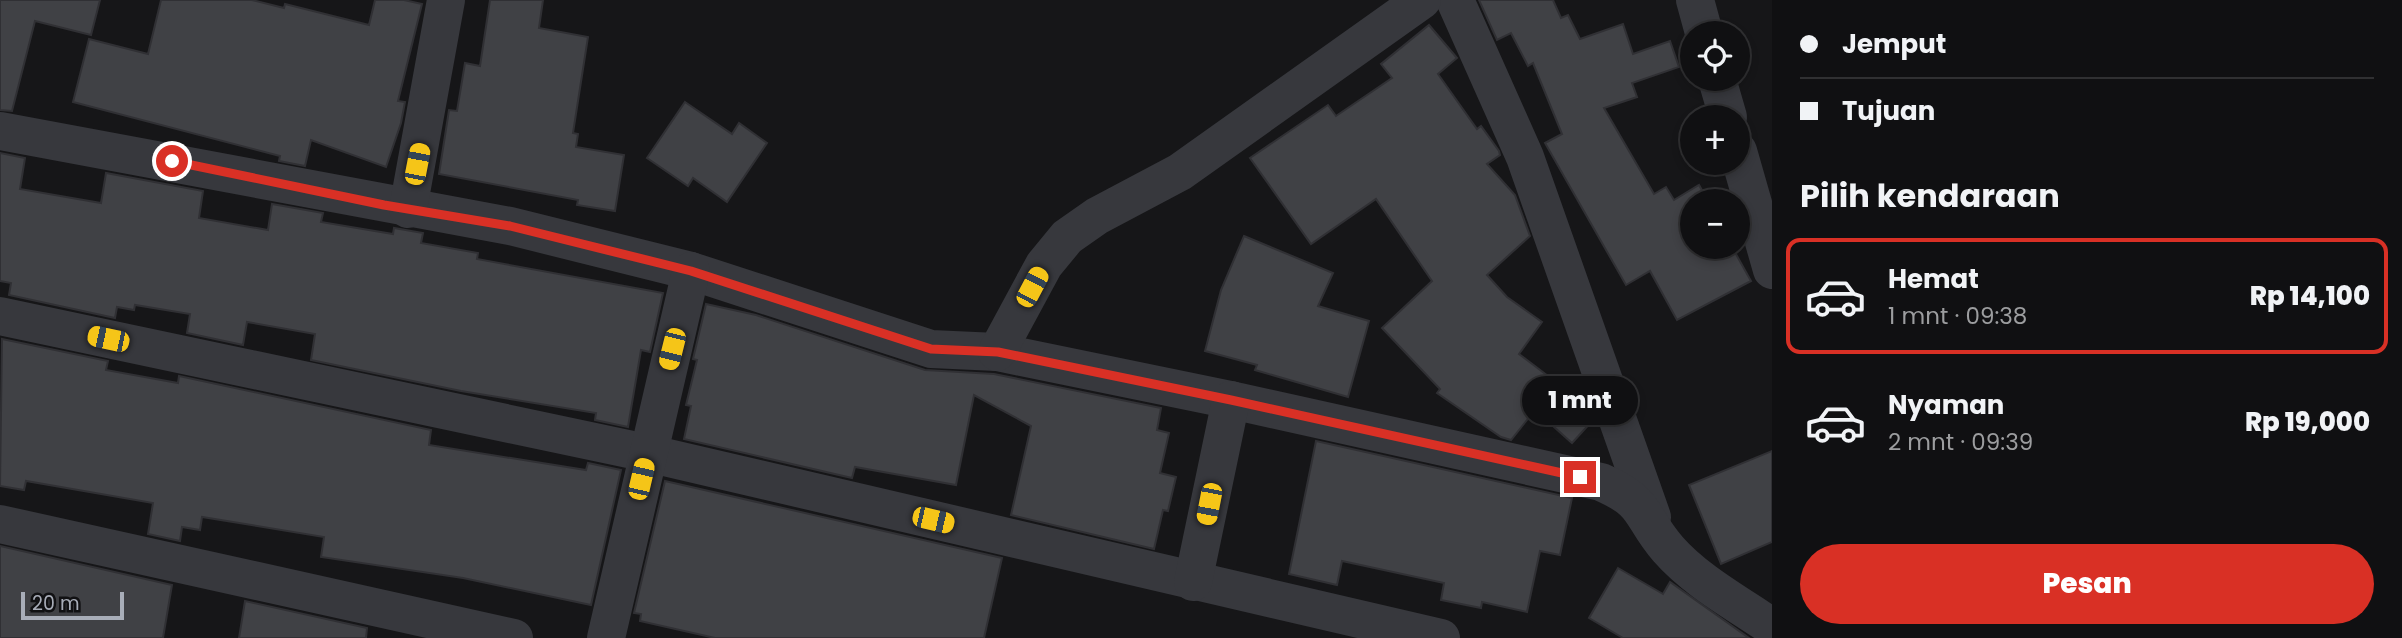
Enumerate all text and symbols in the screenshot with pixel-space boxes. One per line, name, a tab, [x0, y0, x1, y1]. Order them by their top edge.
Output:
map controls	[1680, 21, 1750, 259]
button: locate	[1680, 21, 1750, 91]
text: Jemput	[1842, 26, 1946, 62]
text: Tujuan	[1842, 93, 1935, 129]
button: +	[1680, 105, 1750, 175]
car	[403, 141, 432, 187]
route start	[156, 145, 188, 177]
text: Pilih kendaraan	[1800, 173, 2060, 218]
button: −	[1680, 189, 1750, 259]
text: Hemat	[1888, 261, 1979, 297]
car	[1013, 264, 1052, 310]
icon: car	[1804, 265, 1867, 328]
text: Rp 14,100	[2250, 278, 2370, 314]
text: 1 mnt · 09:38	[1888, 300, 2027, 332]
car	[86, 324, 131, 354]
car	[657, 326, 688, 372]
callout: 1 mnt	[1522, 376, 1638, 424]
text: 1 mnt	[1548, 384, 1612, 416]
text: Nyaman	[1888, 387, 2004, 423]
icon: car	[1804, 391, 1867, 454]
text: Rp 19,000	[2245, 404, 2370, 440]
text: 2 mnt · 09:39	[1888, 426, 2033, 458]
car	[627, 456, 656, 502]
route end	[1564, 461, 1596, 493]
car	[1195, 481, 1224, 527]
car	[911, 505, 956, 535]
button: Pesan	[1800, 544, 2374, 624]
scale bar	[21, 589, 124, 621]
text: 20 m	[32, 590, 80, 617]

